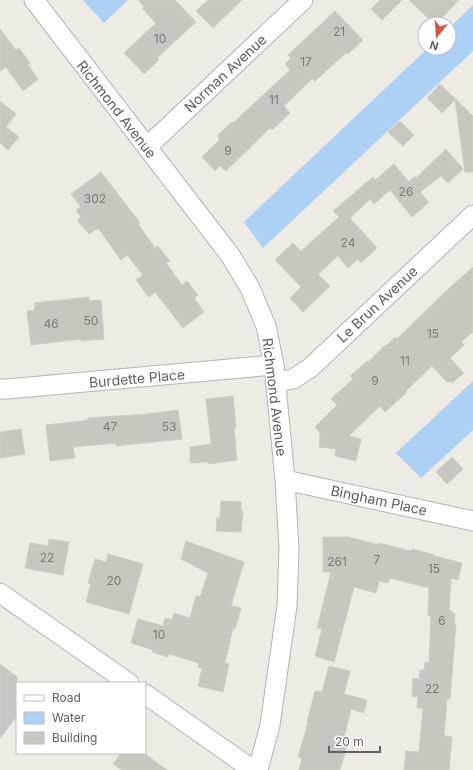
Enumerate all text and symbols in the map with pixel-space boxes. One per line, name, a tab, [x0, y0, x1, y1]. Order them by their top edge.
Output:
north arrow	[417, 16, 457, 56]
house number: 21	[333, 24, 345, 39]
house number: 10	[154, 31, 166, 46]
street label: Norman Avenue	[180, 31, 270, 115]
text: N	[428, 38, 440, 53]
house number: 17	[300, 54, 312, 69]
street label: Richmond Avenue	[74, 57, 160, 161]
house number: 11	[269, 92, 279, 107]
house number: 9	[224, 143, 232, 158]
house number: 26	[399, 184, 413, 199]
house number: 302	[84, 191, 106, 206]
house number: 24	[341, 235, 356, 250]
street label: Le Brun Avenue	[333, 262, 421, 346]
house number: 50	[84, 313, 98, 328]
house number: 46	[43, 316, 59, 331]
house number: 15	[427, 326, 439, 341]
street label: Richmond Avenue	[259, 337, 291, 457]
house number: 11	[400, 353, 410, 368]
street label: Burdette Place	[88, 365, 186, 391]
house number: 9	[371, 373, 379, 388]
house number: 47	[103, 419, 117, 434]
house number: 53	[162, 419, 176, 434]
street label: Bingham Place	[329, 481, 429, 519]
house number: 22	[40, 550, 54, 565]
house number: 7	[374, 552, 381, 567]
house number: 261	[327, 554, 347, 569]
house number: 15	[428, 561, 440, 576]
house number: 20	[107, 573, 121, 588]
house number: 6	[438, 613, 446, 628]
house number: 10	[153, 627, 165, 642]
house number: 22	[425, 681, 439, 696]
legend	[16, 682, 146, 754]
text: Road	[52, 690, 81, 705]
text: Water	[52, 710, 86, 725]
scale bar	[329, 728, 380, 754]
text: Building	[52, 730, 97, 745]
text: 20 m	[335, 734, 364, 749]

